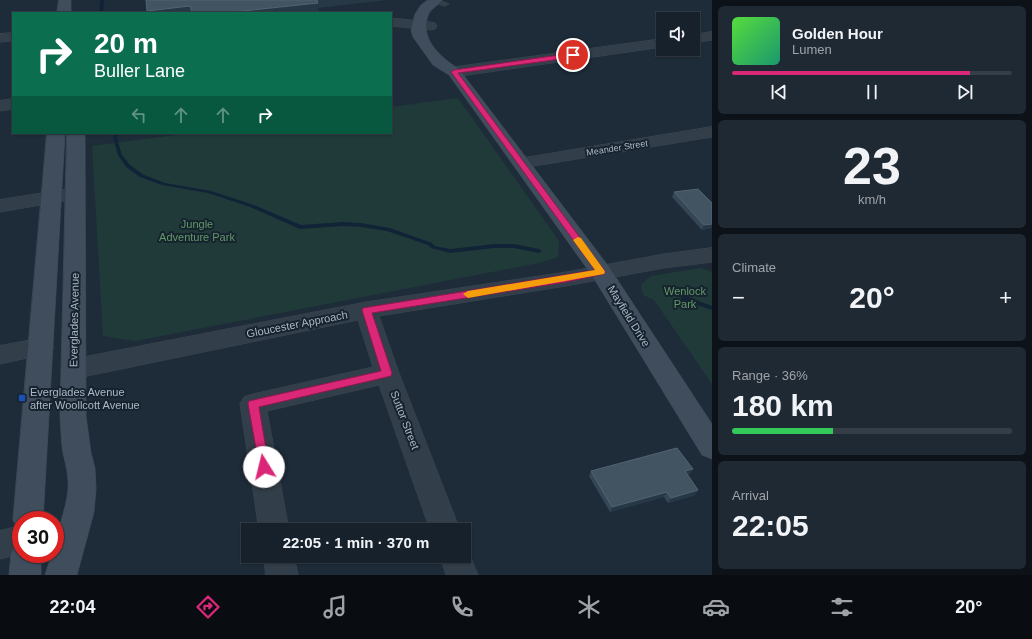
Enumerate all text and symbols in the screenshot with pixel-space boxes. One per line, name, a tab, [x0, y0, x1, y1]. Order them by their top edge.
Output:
map controls	[656, 12, 700, 56]
button: sound	[656, 12, 700, 56]
text: Golden Hour	[792, 25, 883, 42]
icon: right	[28, 28, 80, 80]
text: 20 m	[94, 28, 158, 59]
pin	[556, 38, 590, 72]
text: Lumen	[792, 42, 832, 57]
icon: arrive	[562, 44, 584, 66]
text: Buller Lane	[94, 61, 185, 81]
icon: previous	[768, 81, 790, 103]
icon: pause	[861, 81, 883, 103]
icon: next	[954, 81, 976, 103]
icon: left	[128, 104, 150, 126]
icon: ahead	[170, 104, 192, 126]
icon: ahead	[212, 104, 234, 126]
icon: right	[254, 104, 276, 126]
text: 23	[843, 137, 901, 195]
street label: Meander Street	[586, 138, 649, 158]
text: km/h	[858, 192, 886, 207]
park label: Jungle Adventure Park	[159, 218, 235, 243]
text: Climate	[732, 260, 776, 275]
street label: Everglades Avenue	[67, 273, 81, 367]
text: 20°	[849, 281, 895, 314]
street label: Mayfield Drive	[605, 283, 653, 349]
park label: Wenlock Park	[664, 285, 706, 310]
text: −	[732, 285, 745, 310]
text: +	[999, 285, 1012, 310]
street label: Gloucester Approach	[245, 308, 349, 340]
text: Range · 36%	[732, 368, 808, 383]
place label: Everglades Avenue after Woollcott Avenue	[30, 386, 140, 411]
street label: Suttor Street	[388, 389, 422, 451]
text: 180 km	[732, 389, 834, 422]
marker: Everglades Avenue after Woollcott Avenue	[17, 393, 27, 403]
position arrow	[243, 446, 285, 488]
text: Arrival	[732, 488, 769, 503]
text: 22:05	[732, 509, 809, 542]
speed limit sign: 30	[12, 511, 64, 563]
text: 22:05 · 1 min · 370 m	[283, 534, 429, 551]
icon: directions	[194, 593, 222, 621]
icon: music	[321, 593, 349, 621]
icon: phone	[448, 593, 476, 621]
icon: climate	[575, 593, 603, 621]
icon: car	[702, 593, 730, 621]
icon: filters	[828, 593, 856, 621]
text: 22:04	[49, 597, 95, 617]
text: 20°	[955, 597, 982, 617]

